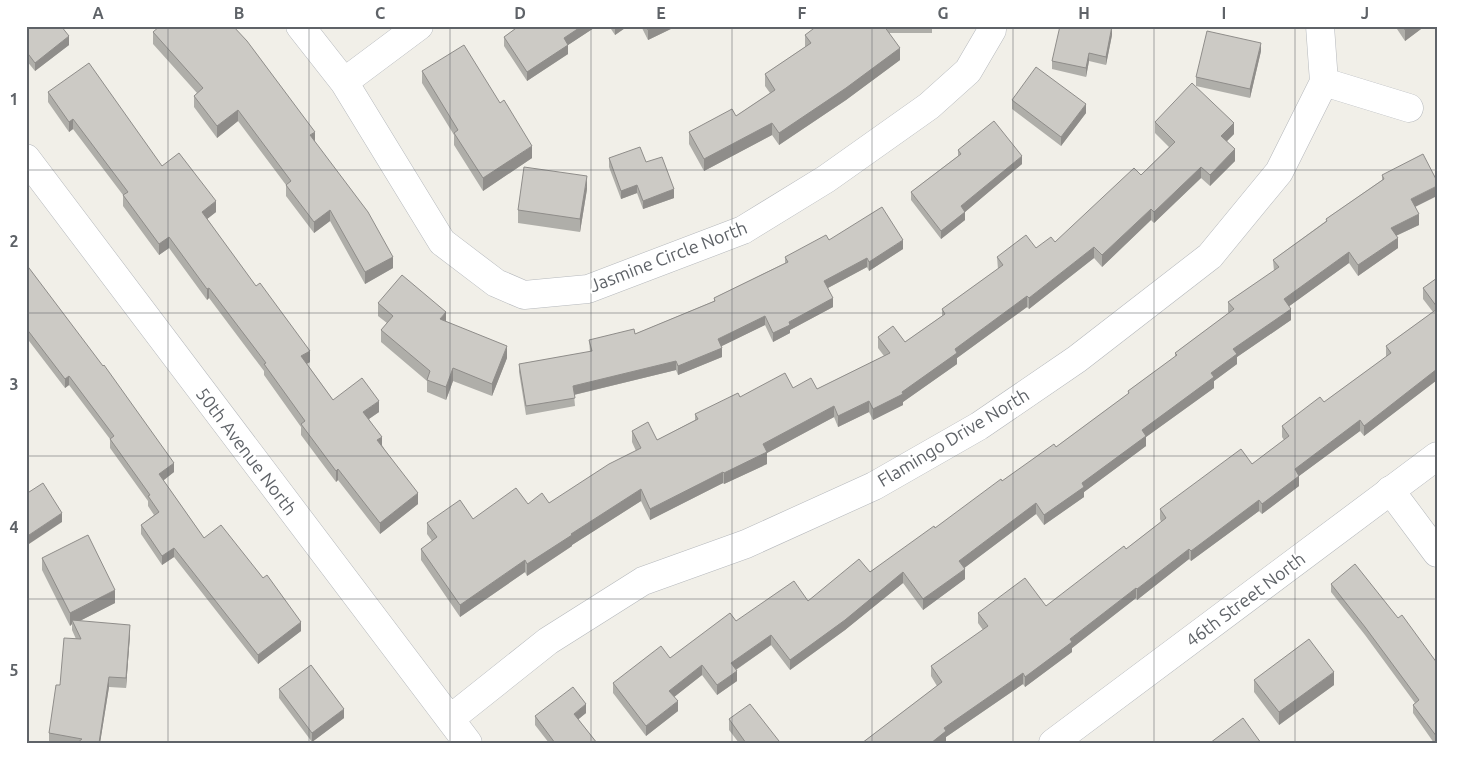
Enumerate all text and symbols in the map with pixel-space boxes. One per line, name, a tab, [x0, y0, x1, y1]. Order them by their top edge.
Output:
text: A	[92, 4, 104, 22]
text: B	[234, 4, 244, 22]
text: C	[375, 4, 385, 22]
text: D	[514, 4, 526, 22]
text: E	[656, 4, 666, 22]
text: F	[798, 4, 807, 22]
text: G	[937, 4, 949, 22]
text: H	[1078, 4, 1090, 22]
text: I	[1222, 4, 1226, 22]
text: J	[1361, 4, 1369, 22]
text: 1	[9, 90, 19, 108]
street label: Jasmine Circle North	[586, 217, 750, 295]
text: 2	[9, 232, 19, 250]
text: 3	[9, 375, 19, 393]
street label: 50th Avenue North	[193, 383, 301, 519]
street label: Flamingo Drive North	[874, 384, 1032, 490]
text: 4	[9, 518, 19, 536]
street label: 46th Street North	[1182, 548, 1308, 650]
text: 5	[9, 661, 19, 679]

